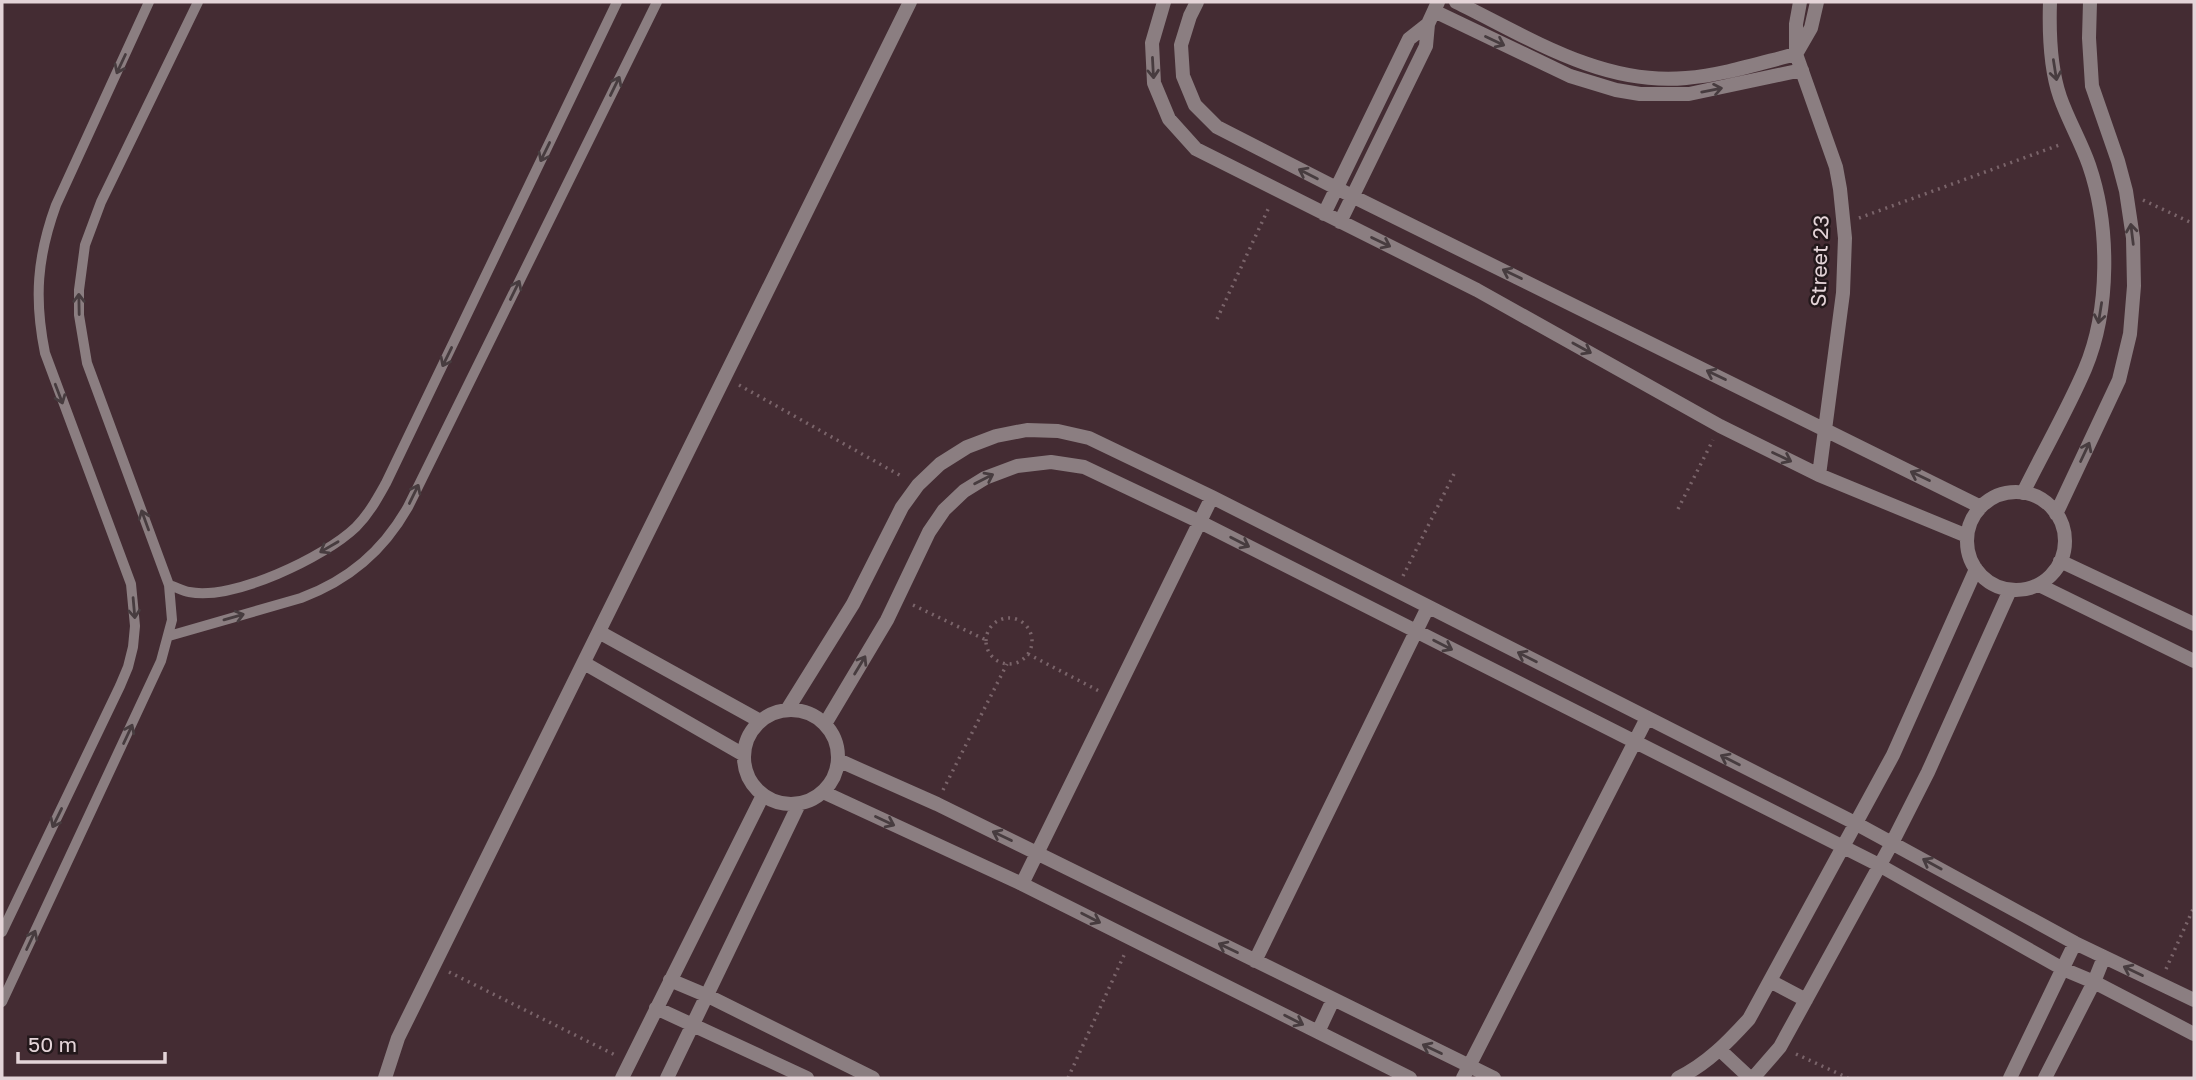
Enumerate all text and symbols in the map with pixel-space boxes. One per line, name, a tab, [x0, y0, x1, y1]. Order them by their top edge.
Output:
one-way arrow	[1484, 34, 1505, 48]
one-way arrow	[114, 53, 127, 74]
one-way arrow	[1147, 56, 1160, 79]
one-way arrow	[2049, 58, 2062, 81]
one-way arrow	[609, 76, 622, 97]
one-way arrow	[1700, 83, 1723, 96]
one-way arrow	[538, 141, 551, 162]
one-way arrow	[1298, 166, 1319, 180]
street label: Street 23	[1804, 215, 1834, 307]
one-way arrow	[2125, 223, 2138, 246]
one-way arrow	[1370, 236, 1391, 249]
one-way arrow	[1502, 267, 1523, 280]
one-way arrow	[508, 280, 522, 301]
one-way arrow	[72, 293, 86, 316]
one-way arrow	[2093, 301, 2106, 324]
one-way arrow	[1571, 341, 1591, 355]
one-way arrow	[439, 346, 453, 367]
one-way arrow	[1706, 368, 1727, 382]
one-way arrow	[54, 383, 66, 404]
one-way arrow	[2079, 442, 2092, 463]
one-way arrow	[1771, 450, 1792, 464]
one-way arrow	[1910, 469, 1931, 483]
one-way arrow	[973, 472, 994, 486]
one-way arrow	[408, 484, 422, 505]
one-way arrow	[138, 510, 151, 532]
one-way arrow	[1229, 536, 1250, 550]
one-way arrow	[319, 541, 339, 555]
one-way arrow	[128, 596, 141, 619]
one-way arrow	[223, 609, 245, 622]
one-way arrow	[1432, 638, 1453, 652]
one-way arrow	[1517, 649, 1538, 663]
one-way arrow	[853, 656, 867, 676]
one-way arrow	[122, 724, 135, 745]
one-way arrow	[1720, 752, 1741, 766]
one-way arrow	[49, 808, 62, 829]
one-way arrow	[874, 814, 895, 828]
one-way arrow	[992, 829, 1013, 843]
one-way arrow	[1922, 857, 1942, 871]
one-way arrow	[1080, 912, 1100, 926]
one-way arrow	[25, 930, 38, 951]
one-way arrow	[1218, 941, 1239, 954]
one-way arrow	[2123, 963, 2144, 977]
one-way arrow	[1283, 1014, 1304, 1028]
scale bar	[18, 1020, 164, 1064]
text: 50 m	[28, 1031, 77, 1057]
one-way arrow	[1422, 1041, 1443, 1055]

